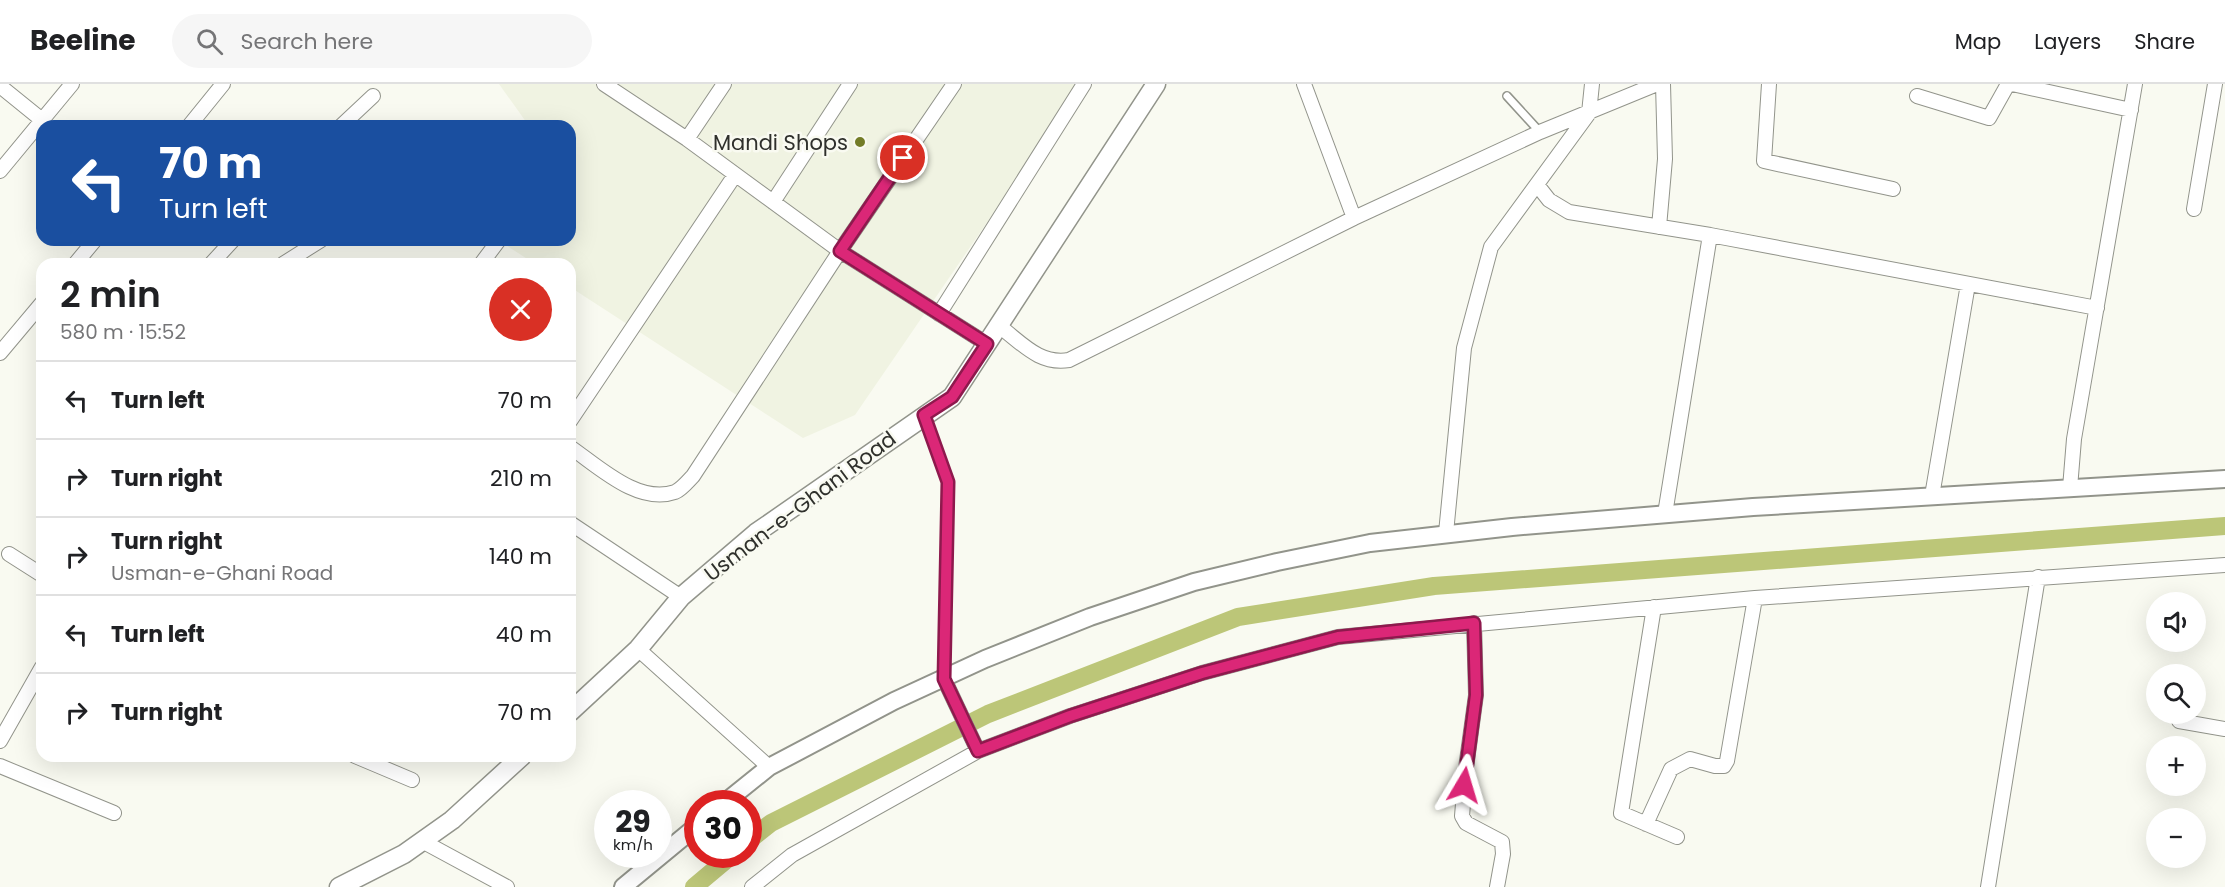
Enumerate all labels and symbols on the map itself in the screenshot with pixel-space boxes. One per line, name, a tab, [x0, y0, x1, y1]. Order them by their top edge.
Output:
place label: Mandi Shops	[713, 128, 848, 157]
pin	[877, 132, 928, 183]
marker: Mandi Shops	[853, 135, 867, 149]
street label: Usman-e-Ghani Road	[698, 424, 902, 588]
position arrow	[1432, 753, 1496, 817]
speed limit sign: 30	[684, 790, 762, 868]

